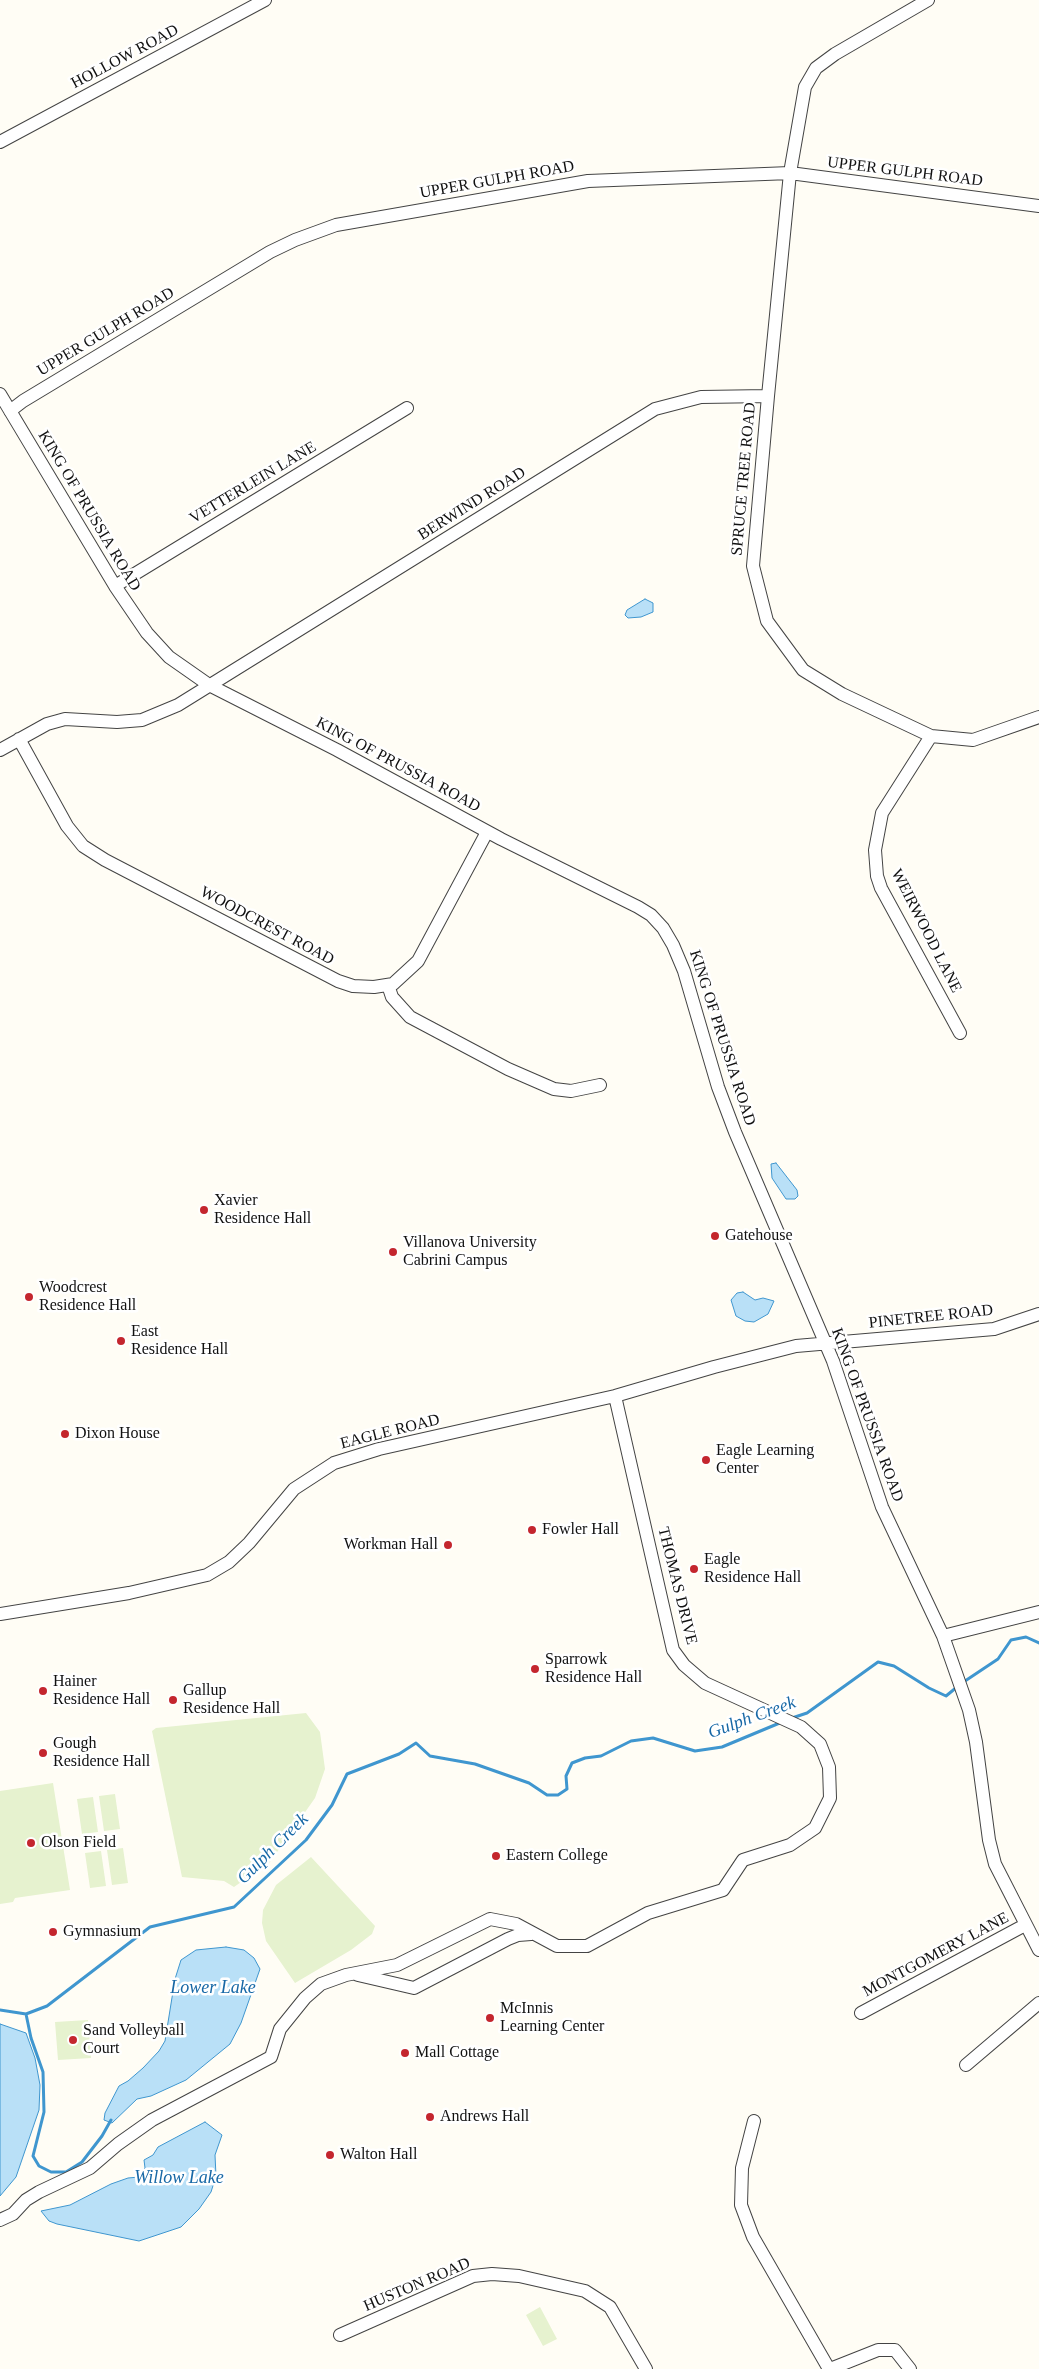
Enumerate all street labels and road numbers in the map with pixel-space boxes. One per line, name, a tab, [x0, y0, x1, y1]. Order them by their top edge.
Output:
street label: HOLLOW ROAD	[68, 21, 182, 93]
street label: UPPER GULPH ROAD	[826, 153, 984, 191]
street label: UPPER GULPH ROAD	[418, 157, 576, 203]
street label: UPPER GULPH ROAD	[34, 283, 178, 381]
street label: SPRUCE TREE ROAD	[728, 402, 760, 556]
street label: KING OF PRUSSIA ROAD	[33, 427, 145, 595]
street label: VETTERLEIN LANE	[186, 438, 320, 528]
street label: BERWIND ROAD	[415, 463, 529, 545]
street label: KING OF PRUSSIA ROAD	[312, 713, 484, 817]
street label: WEIRWOOD LANE	[886, 866, 966, 996]
street label: WOODCREST ROAD	[197, 883, 337, 969]
street label: KING OF PRUSSIA ROAD	[685, 948, 759, 1128]
street label: PINETREE ROAD	[868, 1301, 994, 1333]
street label: KING OF PRUSSIA ROAD	[827, 1325, 907, 1505]
street label: EAGLE ROAD	[338, 1410, 442, 1454]
street label: THOMAS DRIVE	[653, 1525, 701, 1647]
street label: MONTGOMERY LANE	[860, 1908, 1012, 2002]
street label: HUSTON ROAD	[361, 2254, 473, 2316]

